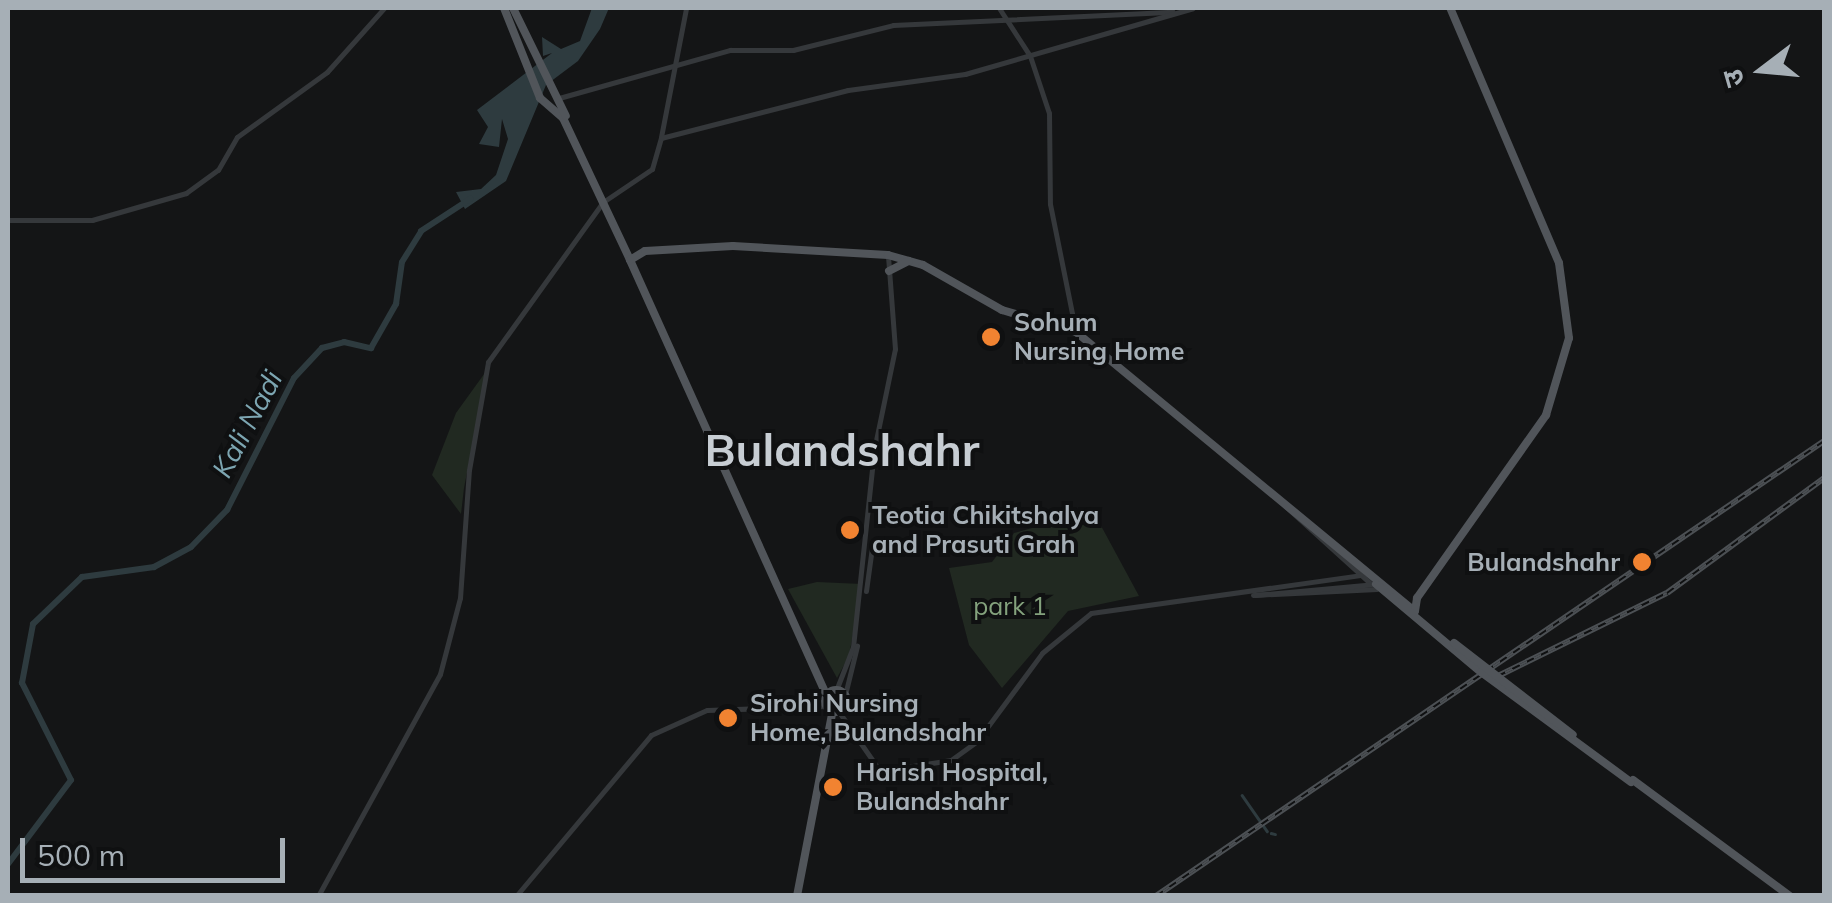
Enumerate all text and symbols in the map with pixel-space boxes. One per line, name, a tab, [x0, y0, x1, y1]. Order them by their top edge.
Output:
north arrow	[1712, 20, 1812, 120]
text: उ	[1714, 66, 1752, 91]
place label: Sohum Nursing Home	[1014, 308, 1184, 367]
marker: Sohum Nursing Home	[978, 324, 1004, 350]
water label: Kali Nadi	[205, 365, 289, 483]
district label: Bulandshahr	[705, 423, 979, 477]
place label: Teotia Chikitshalya and Prasuti Grah	[872, 501, 1099, 560]
marker: Teotia Chikitshalya and Prasuti Grah	[837, 517, 863, 543]
place label: Bulandshahr	[1467, 547, 1620, 577]
marker: Bulandshahr	[1629, 549, 1655, 575]
park label: park 1	[973, 591, 1047, 621]
place label: Sirohi Nursing Home, Bulandshahr	[750, 689, 986, 748]
marker: Sirohi Nursing Home, Bulandshahr	[715, 705, 741, 731]
place label: Harish Hospital, Bulandshahr	[856, 758, 1048, 817]
marker: Harish Hospital, Bulandshahr	[820, 774, 846, 800]
scale bar	[25, 818, 290, 880]
text: 500 m	[37, 836, 125, 874]

